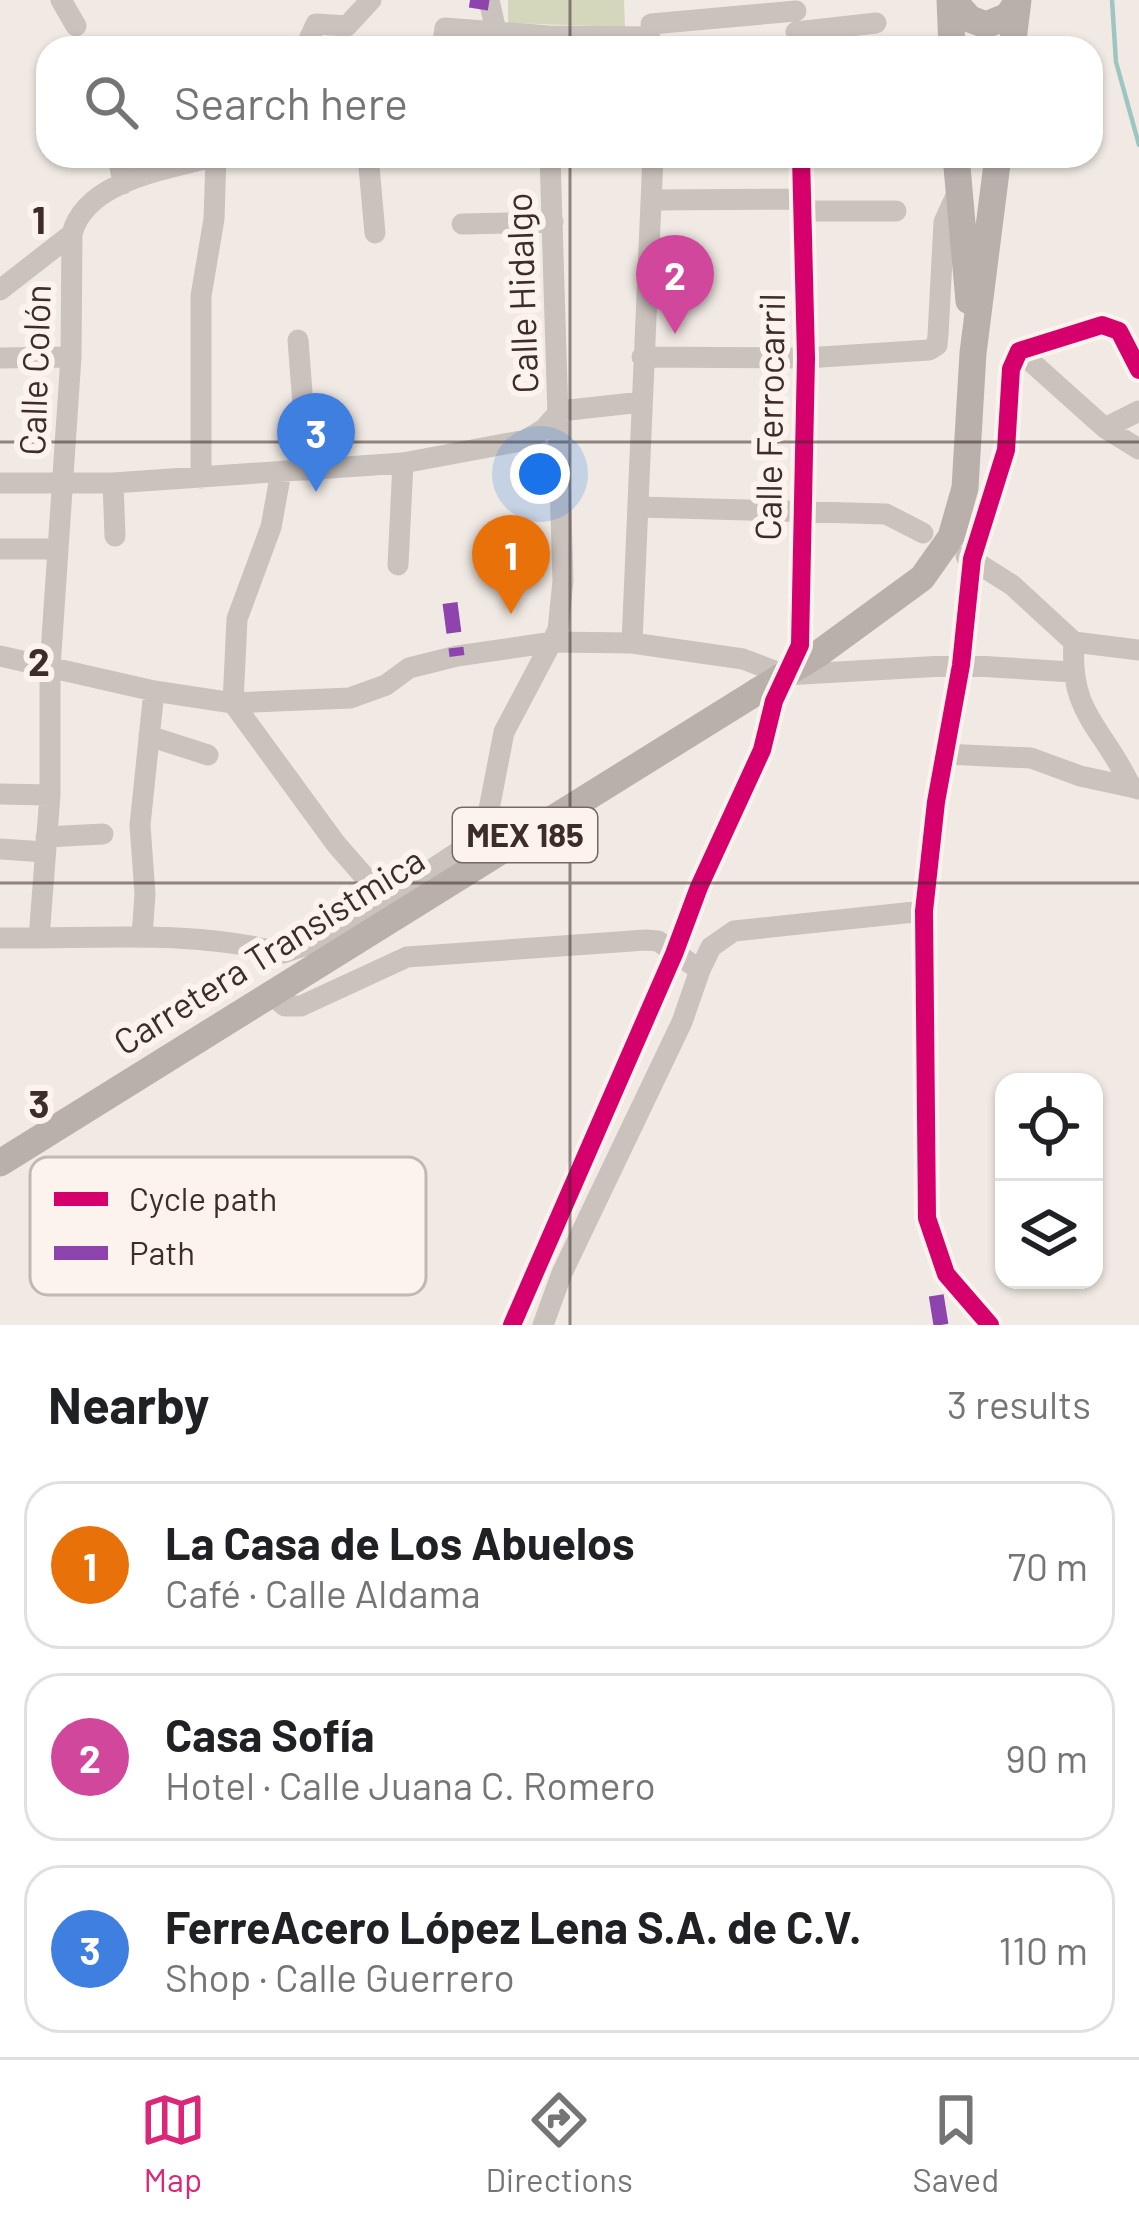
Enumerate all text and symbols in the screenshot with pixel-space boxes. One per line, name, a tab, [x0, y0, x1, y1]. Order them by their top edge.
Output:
search box	[36, 36, 1103, 168]
icon: search	[78, 69, 144, 135]
text: Search here	[174, 75, 408, 129]
street label: Calle Hidalgo	[496, 192, 545, 394]
text: 1	[32, 195, 46, 242]
pin: 2	[636, 235, 714, 334]
street label: Calle Colón	[9, 284, 58, 456]
street label: Calle Ferrocarril	[745, 293, 792, 541]
pin: 3	[277, 393, 355, 492]
your location	[510, 444, 570, 504]
pin: 1	[472, 515, 550, 614]
text: 2	[28, 637, 50, 684]
road number: MEX 185	[453, 808, 597, 862]
street label: Carretera Transistmica	[105, 837, 431, 1063]
map controls	[995, 1073, 1103, 1289]
button: locate	[995, 1073, 1103, 1181]
text: 3	[28, 1079, 50, 1126]
legend	[30, 1157, 426, 1295]
text: Cycle path	[129, 1178, 277, 1218]
button: layers	[995, 1181, 1103, 1289]
text: Path	[129, 1232, 195, 1272]
text: Nearby	[48, 1373, 209, 1434]
text: 3 results	[947, 1380, 1091, 1427]
text: La Casa de Los Abuelos	[165, 1515, 635, 1569]
text: 1	[83, 1542, 97, 1589]
text: 70 m	[1007, 1542, 1088, 1589]
text: Café · Calle Aldama	[165, 1569, 481, 1616]
text: Casa Sofía	[165, 1707, 374, 1761]
text: 2	[79, 1734, 101, 1781]
text: 90 m	[1006, 1734, 1088, 1781]
text: Hotel · Calle Juana C. Romero	[165, 1761, 656, 1808]
text: FerreAcero López Lena S.A. de C.V.	[165, 1899, 861, 1953]
text: 3	[79, 1926, 101, 1973]
text: 110 m	[998, 1926, 1088, 1973]
text: Shop · Calle Guerrero	[165, 1953, 515, 2000]
tab: Map	[140, 2087, 206, 2199]
tab: Directions	[485, 2087, 633, 2199]
tab: Saved	[913, 2087, 999, 2199]

